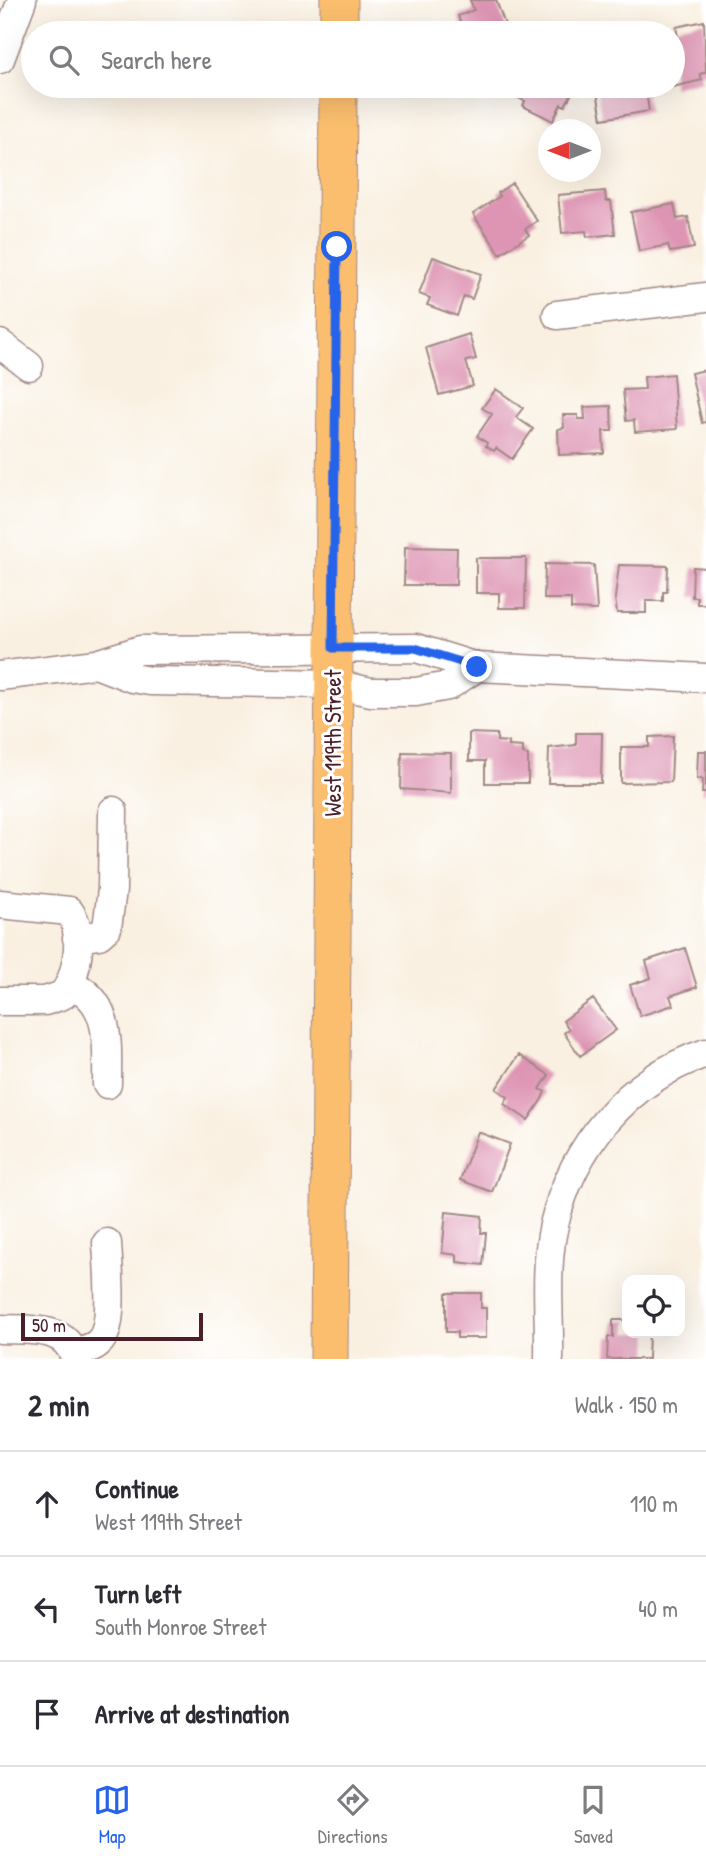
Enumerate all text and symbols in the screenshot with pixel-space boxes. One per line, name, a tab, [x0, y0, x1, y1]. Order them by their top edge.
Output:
search box	[21, 21, 685, 98]
icon: search	[45, 41, 83, 79]
text: Search here	[101, 42, 212, 77]
north arrow	[538, 119, 601, 182]
route start	[321, 231, 352, 262]
route end	[461, 651, 492, 682]
street label: West 119th Street	[317, 668, 348, 816]
map controls	[622, 1275, 685, 1338]
button: locate	[622, 1275, 685, 1338]
scale bar	[21, 1310, 203, 1342]
text: 50 m	[32, 1312, 66, 1338]
text: 2 min	[28, 1385, 90, 1425]
text: Walk · 150 m	[575, 1389, 678, 1420]
text: Continue	[95, 1471, 179, 1506]
icon: ahead	[28, 1485, 66, 1523]
text: 110 m	[630, 1488, 678, 1519]
text: West 119th Street	[95, 1506, 242, 1537]
text: Turn left	[95, 1576, 181, 1611]
icon: left	[28, 1590, 66, 1628]
text: 40 m	[638, 1593, 678, 1624]
text: South Monroe Street	[95, 1611, 266, 1642]
icon: arrive	[28, 1695, 66, 1733]
text: Arrive at destination	[95, 1696, 290, 1731]
tab: Map	[93, 1781, 131, 1849]
tab: Directions	[318, 1781, 388, 1849]
tab: Saved	[574, 1781, 613, 1849]

